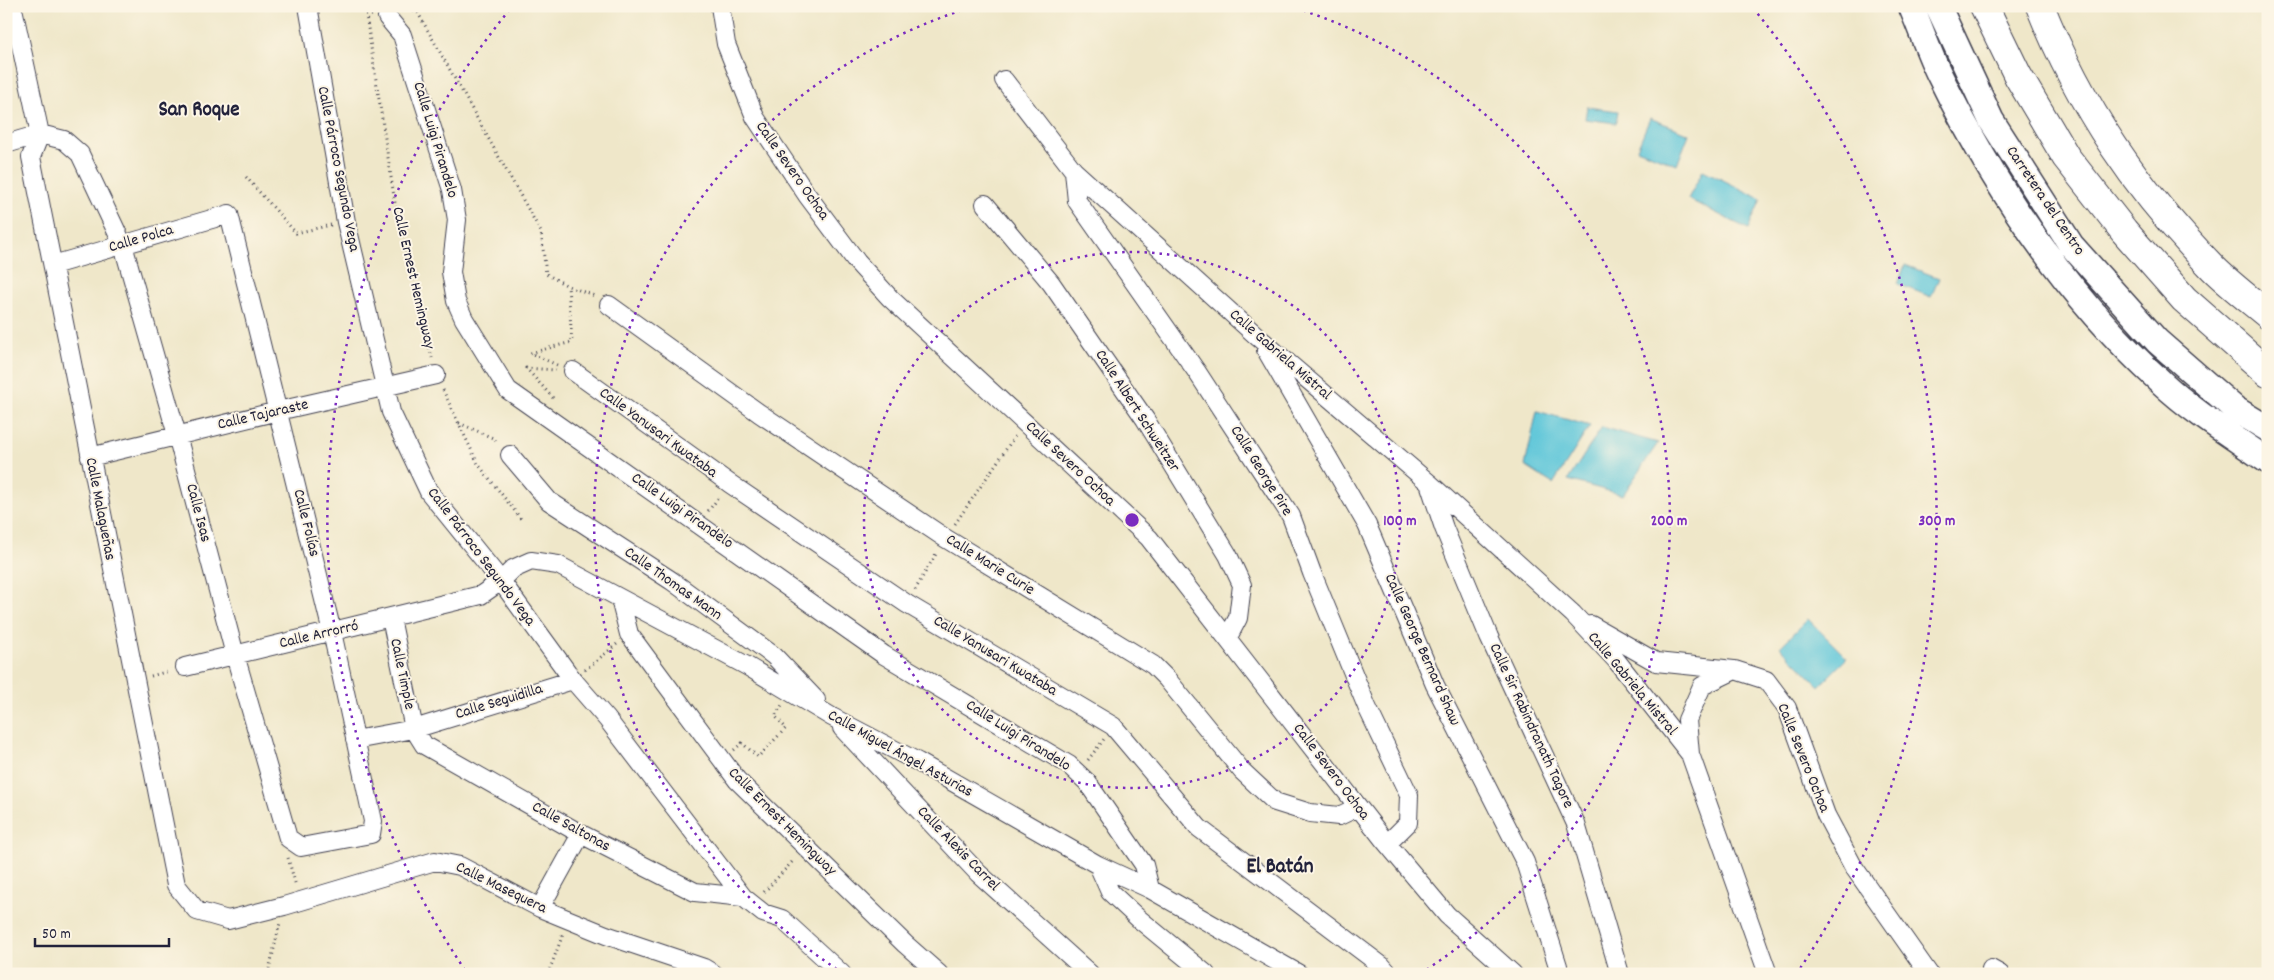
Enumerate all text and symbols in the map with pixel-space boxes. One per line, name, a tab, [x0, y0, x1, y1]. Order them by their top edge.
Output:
street label: Calle Luigi Pirandelo	[406, 79, 464, 201]
street label: Calle Párroco Segundo Vega	[311, 84, 365, 254]
district label: San Roque	[159, 96, 239, 126]
street label: Calle Severo Ochoa	[749, 117, 835, 225]
street label: Carretera del Centro	[2000, 142, 2090, 260]
street label: Calle Ernest Hemingway	[385, 205, 441, 352]
street label: Calle Polca	[106, 219, 176, 259]
street label: Calle Gabriela Mistral	[1224, 304, 1336, 406]
street label: Calle Albert Schweitzer	[1089, 345, 1185, 477]
street label: Calle Yanusari Kwataba	[594, 382, 722, 484]
street label: Calle Tajaraste	[215, 393, 311, 437]
street label: Calle Severo Ochoa	[1020, 416, 1121, 512]
street label: Calle George Pire	[1224, 421, 1298, 521]
street label: Calle Malagueñas	[79, 456, 121, 563]
street label: Calle Luigi Pirandelo	[626, 467, 738, 555]
street label: Calle Isas	[179, 481, 217, 545]
street label: Calle Párroco Segundo Vega	[421, 483, 541, 631]
street label: Calle Folías	[286, 487, 326, 559]
centre of rings	[1123, 511, 1141, 529]
text: 100 m	[1383, 511, 1417, 533]
text: 200 m	[1651, 511, 1687, 533]
text: 300 m	[1919, 511, 1955, 533]
street label: Calle Marie Curie	[941, 529, 1039, 601]
street label: Calle Thomas Mann	[619, 542, 727, 626]
street label: Calle George Bernard Shaw	[1378, 570, 1466, 730]
street label: Calle Yanusari Kwataba	[929, 610, 1062, 702]
street label: Calle Arrorró	[277, 615, 361, 655]
street label: Calle Gabriela Mistral	[1582, 627, 1682, 741]
street label: Calle Timple	[383, 636, 421, 712]
street label: Calle Sir Rabindranath Tagore	[1483, 640, 1579, 812]
street label: Calle Seguidilla	[452, 678, 546, 726]
street label: Calle Luigi Pirandelo	[961, 694, 1075, 778]
street label: Calle Severo Ochoa	[1771, 700, 1836, 816]
street label: Calle Miguel Ángel Asturias	[823, 704, 977, 804]
street label: Calle Severo Ochoa	[1287, 719, 1375, 826]
street label: Calle Ernest Hemingway	[722, 762, 842, 882]
street label: Calle Saltonas	[527, 796, 615, 858]
street label: Calle Alexis Carrel	[911, 801, 1005, 897]
district label: El Batán	[1246, 853, 1314, 883]
street label: Calle Masequera	[452, 856, 551, 920]
scale bar	[35, 915, 169, 947]
text: 50 m	[42, 924, 71, 946]

